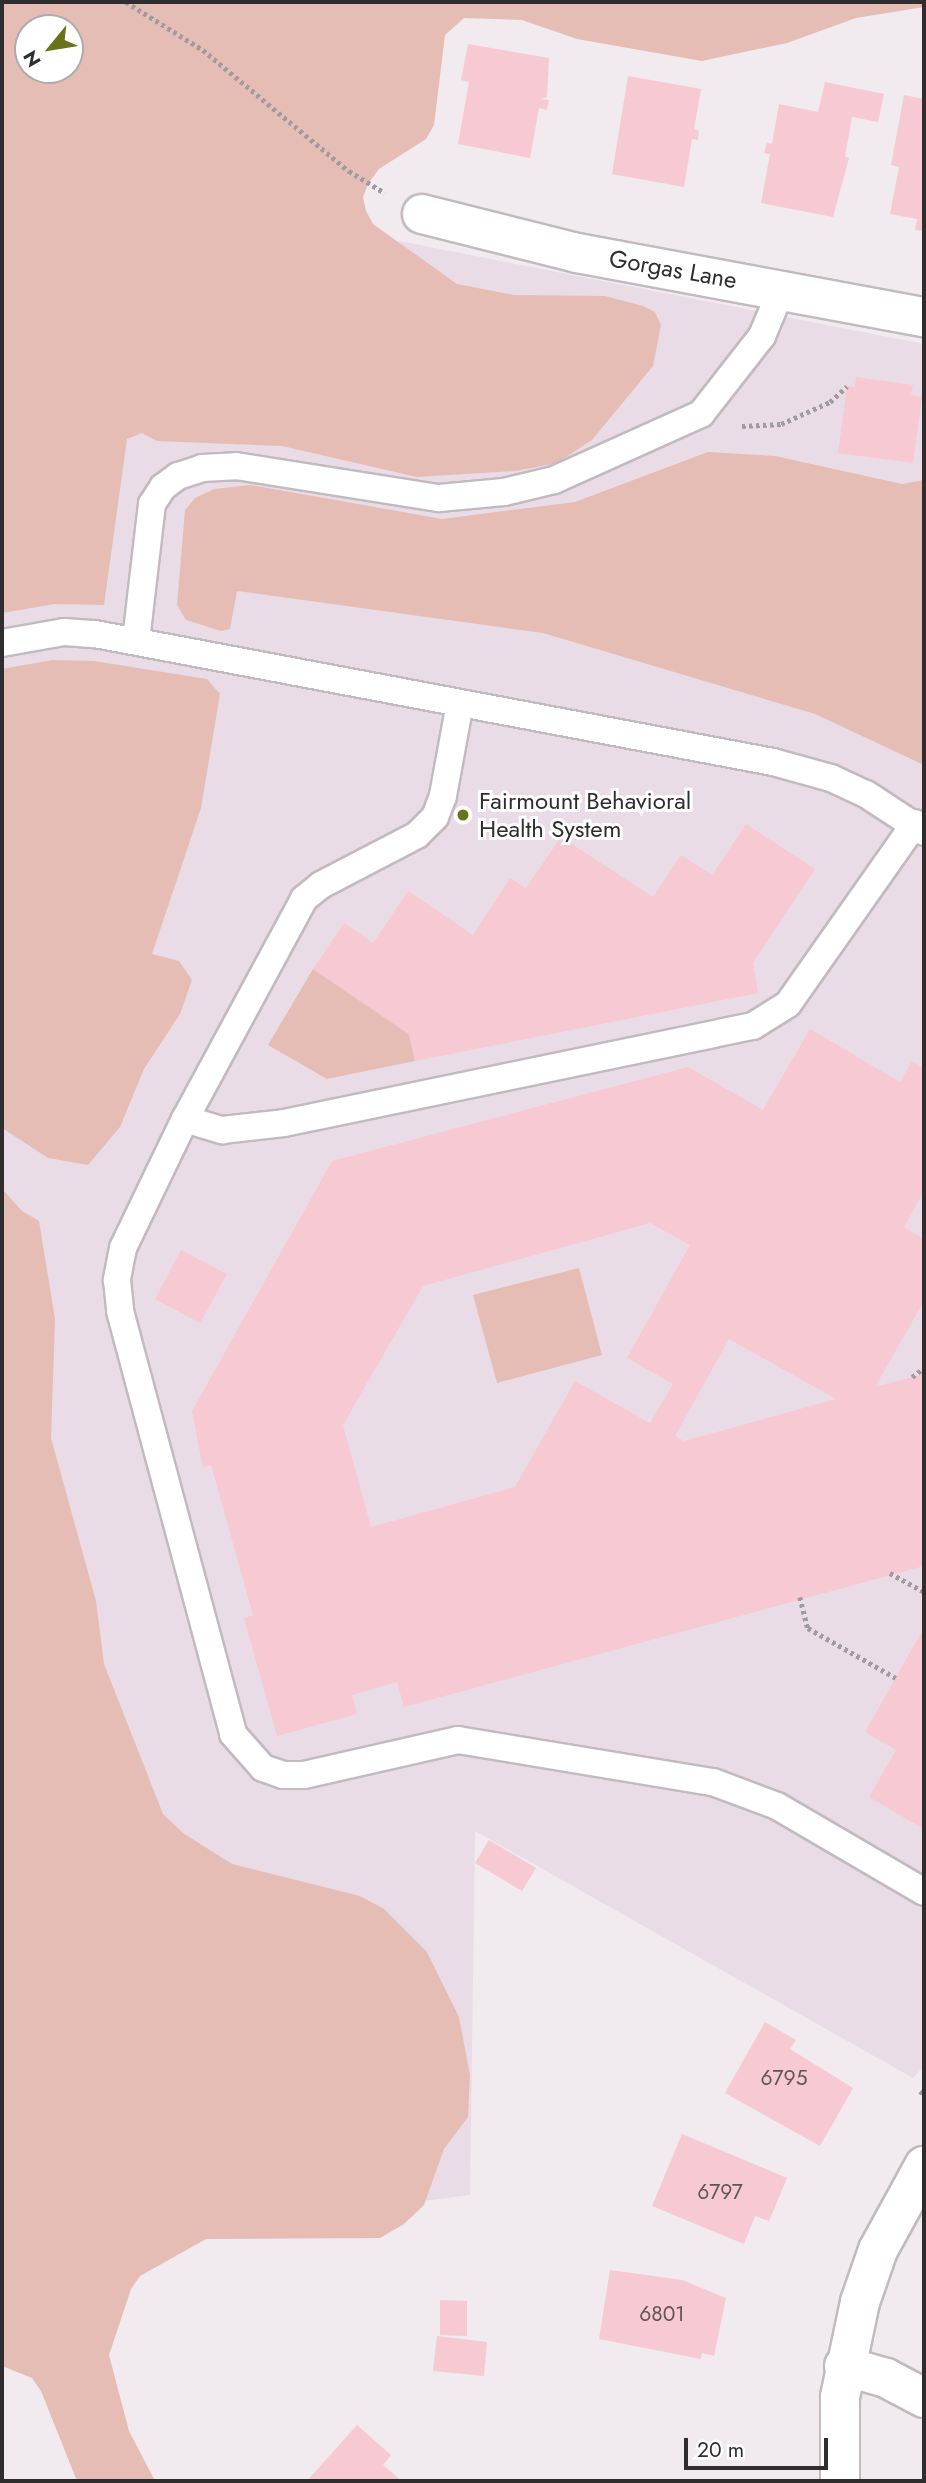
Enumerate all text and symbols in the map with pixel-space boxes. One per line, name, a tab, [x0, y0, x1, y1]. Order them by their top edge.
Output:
north arrow	[14, 14, 84, 84]
text: N	[17, 45, 48, 72]
street label: Gorgas Lane	[607, 244, 739, 294]
place label: Fairmount Behavioral Health System	[479, 787, 691, 843]
marker: Fairmount Behavioral Health System	[453, 805, 473, 825]
house number: 6795	[760, 2065, 808, 2091]
house number: 6797	[697, 2179, 743, 2205]
house number: 6801	[639, 2301, 685, 2327]
scale bar	[688, 2424, 832, 2468]
text: 20 m	[697, 2435, 744, 2465]

